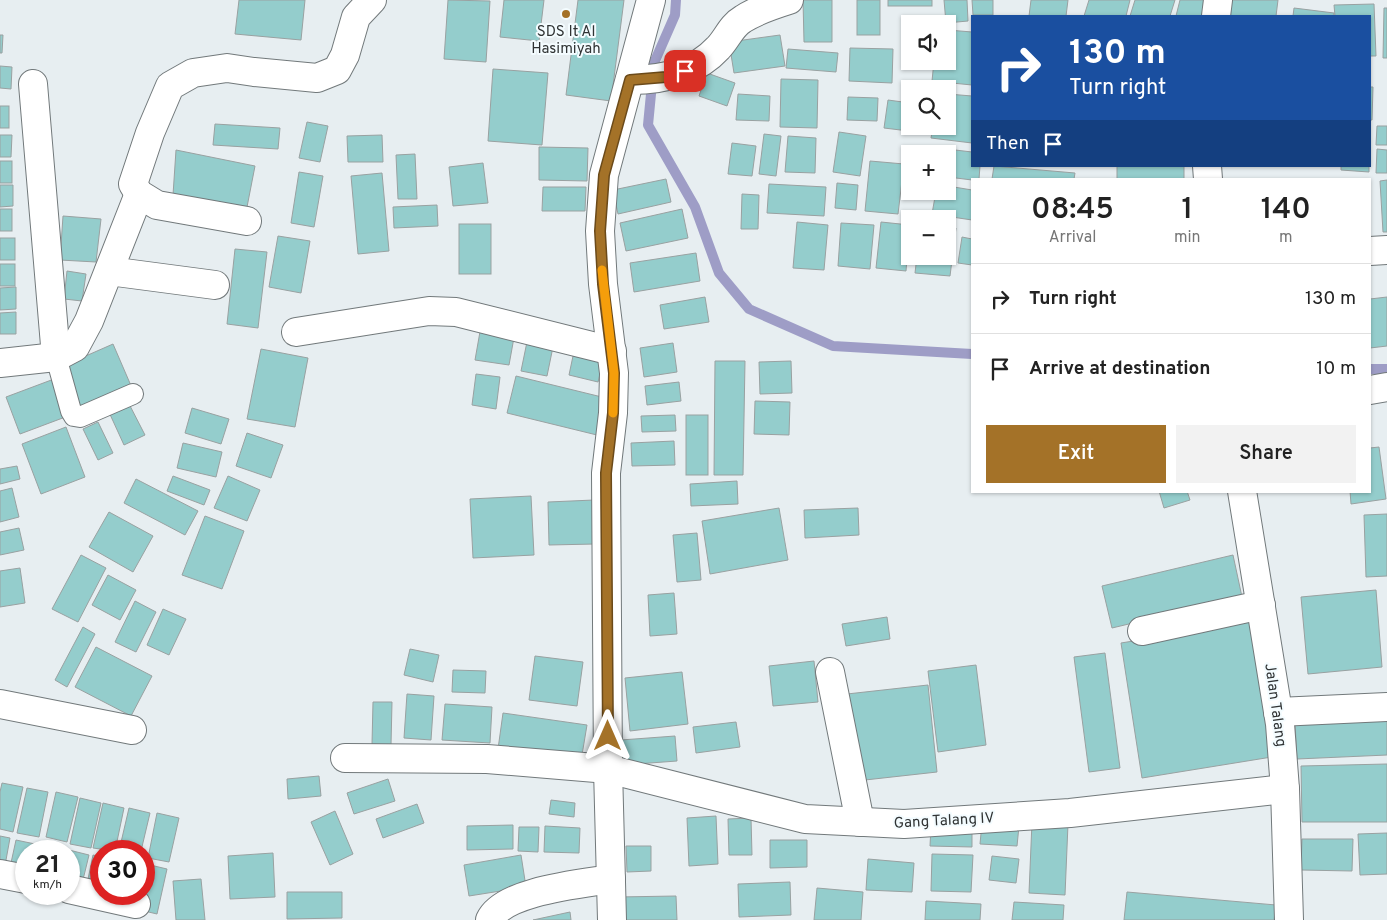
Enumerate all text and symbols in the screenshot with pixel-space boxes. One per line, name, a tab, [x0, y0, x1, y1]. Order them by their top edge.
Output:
marker: SDS It Al Hasimiyah	[560, 8, 572, 20]
map controls	[901, 15, 956, 265]
button: sound	[901, 15, 956, 70]
place label: SDS It Al Hasimiyah	[531, 23, 601, 59]
text: 130 m	[1069, 32, 1166, 76]
icon: right	[986, 35, 1051, 100]
pin	[664, 50, 706, 92]
icon: arrive	[671, 57, 699, 85]
text: Turn right	[1069, 75, 1166, 102]
button: search	[901, 80, 956, 135]
icon: arrive	[1039, 130, 1067, 158]
text: Then	[986, 132, 1029, 156]
button: +	[901, 145, 956, 200]
text: 08:45	[1031, 192, 1114, 229]
text: 1	[1181, 192, 1193, 229]
text: 140	[1261, 192, 1311, 229]
button: −	[901, 210, 956, 265]
text: Arrival	[1049, 228, 1096, 248]
text: min	[1174, 228, 1201, 248]
text: m	[1279, 228, 1293, 248]
icon: right	[986, 285, 1014, 313]
text: Turn right	[1029, 287, 1117, 311]
text: 130 m	[1305, 287, 1356, 311]
icon: arrive	[986, 355, 1014, 383]
text: Arrive at destination	[1029, 357, 1210, 381]
text: 10 m	[1316, 357, 1356, 381]
button: Exit	[986, 425, 1166, 483]
button: Share	[1176, 425, 1356, 483]
street label: Jalan Talang	[1259, 662, 1290, 748]
position arrow	[581, 709, 633, 761]
street label: Gang Talang IV	[893, 809, 995, 834]
speed limit sign: 30	[90, 840, 155, 905]
text: 21	[35, 850, 60, 882]
text: km/h	[33, 877, 62, 893]

